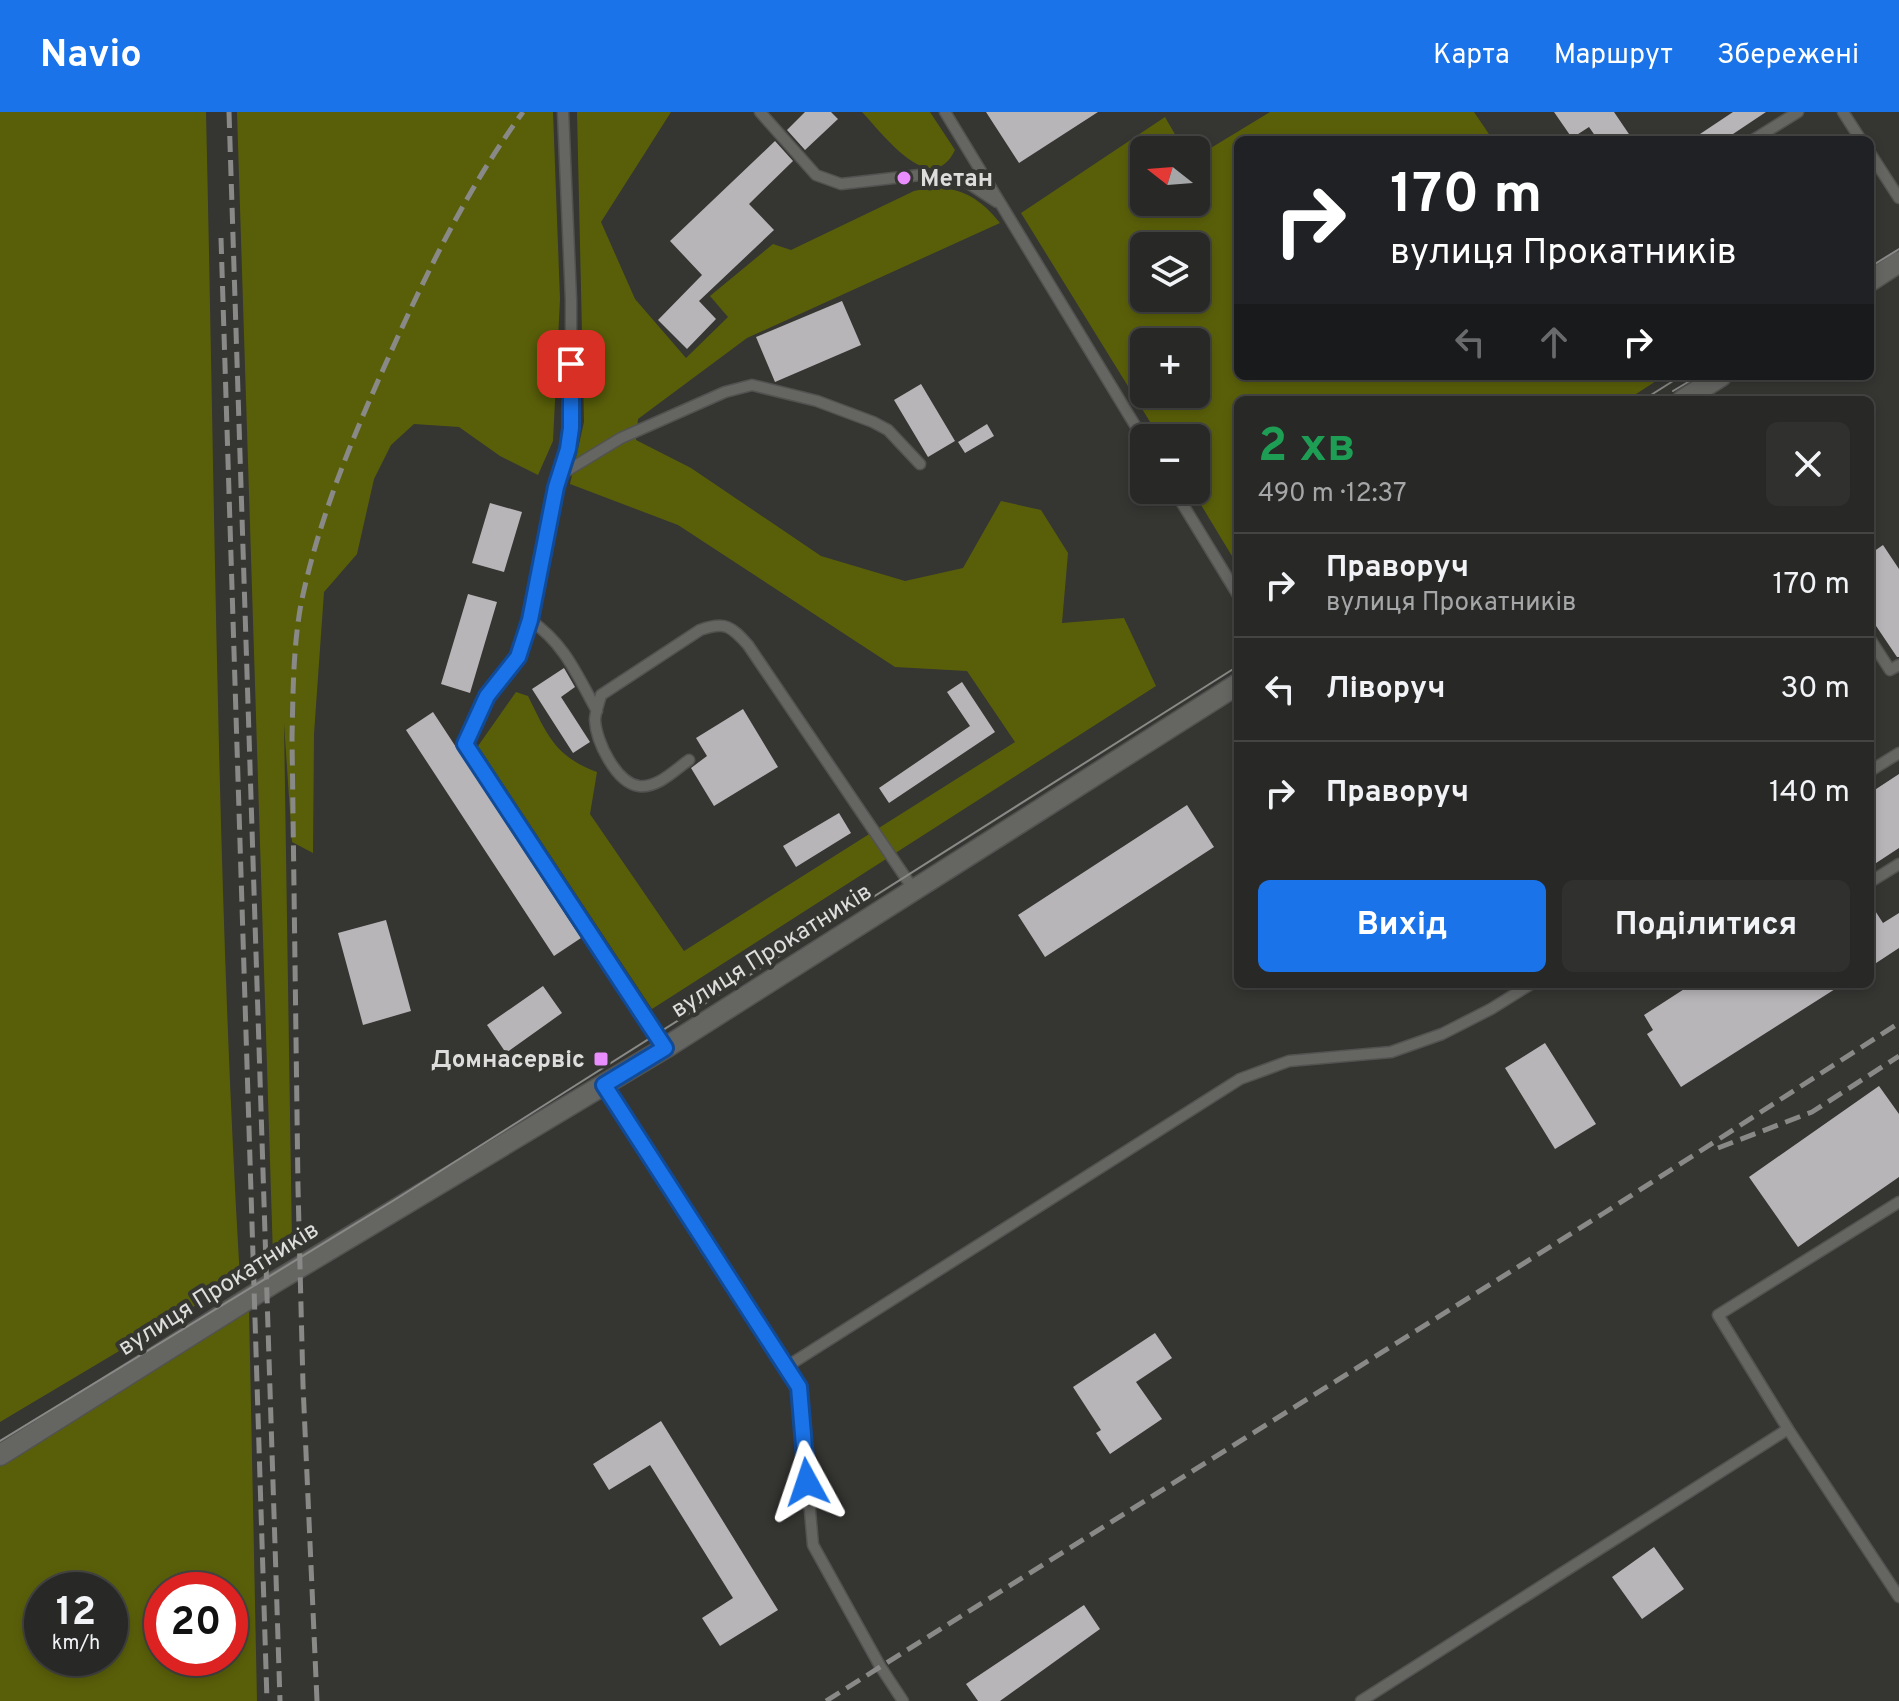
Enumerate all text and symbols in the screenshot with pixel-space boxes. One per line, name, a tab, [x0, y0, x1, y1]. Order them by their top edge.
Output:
text: Navio	[40, 32, 142, 81]
text: Карта	[1433, 38, 1510, 74]
text: Маршрут	[1554, 38, 1673, 74]
text: Збережені	[1717, 38, 1859, 74]
north arrow	[1130, 136, 1210, 216]
map controls	[1130, 136, 1210, 504]
text: 170 m	[1390, 162, 1542, 232]
place label: Метан	[920, 165, 993, 195]
icon: right	[1258, 168, 1362, 272]
marker: Метан	[895, 169, 913, 187]
text: вулиця Прокатників	[1390, 231, 1737, 277]
button: layers	[1130, 232, 1210, 312]
icon: left	[1448, 320, 1492, 364]
icon: ahead	[1532, 320, 1576, 364]
icon: right	[1616, 320, 1660, 364]
button: +	[1130, 328, 1210, 408]
pin	[537, 330, 605, 398]
icon: arrive	[549, 342, 593, 386]
text: 2 хв	[1258, 418, 1356, 478]
button: close	[1766, 422, 1850, 506]
button: −	[1130, 424, 1210, 504]
text: 490 m · 12:37	[1258, 478, 1407, 511]
text: Праворуч	[1326, 550, 1469, 587]
icon: right	[1258, 563, 1302, 607]
text: 170 m	[1772, 567, 1850, 604]
text: вулиця Прокатників	[1326, 587, 1577, 620]
icon: left	[1258, 667, 1302, 711]
text: Ліворуч	[1326, 671, 1445, 708]
text: 30 m	[1781, 671, 1850, 708]
icon: right	[1258, 771, 1302, 815]
text: Праворуч	[1326, 775, 1469, 812]
text: 140 m	[1769, 775, 1850, 812]
street label: вулиця Прокатників	[666, 878, 878, 1026]
button: Вихід	[1258, 880, 1546, 972]
button: Поділитися	[1562, 880, 1850, 972]
place label: Домнасервіс	[431, 1046, 585, 1076]
marker: Домнасервіс	[592, 1050, 610, 1068]
street label: вулиця Прокатників	[113, 1216, 325, 1364]
position arrow	[765, 1440, 849, 1524]
speed limit sign: 20	[144, 1572, 248, 1676]
text: 12	[56, 1589, 96, 1639]
text: km/h	[52, 1631, 100, 1657]

